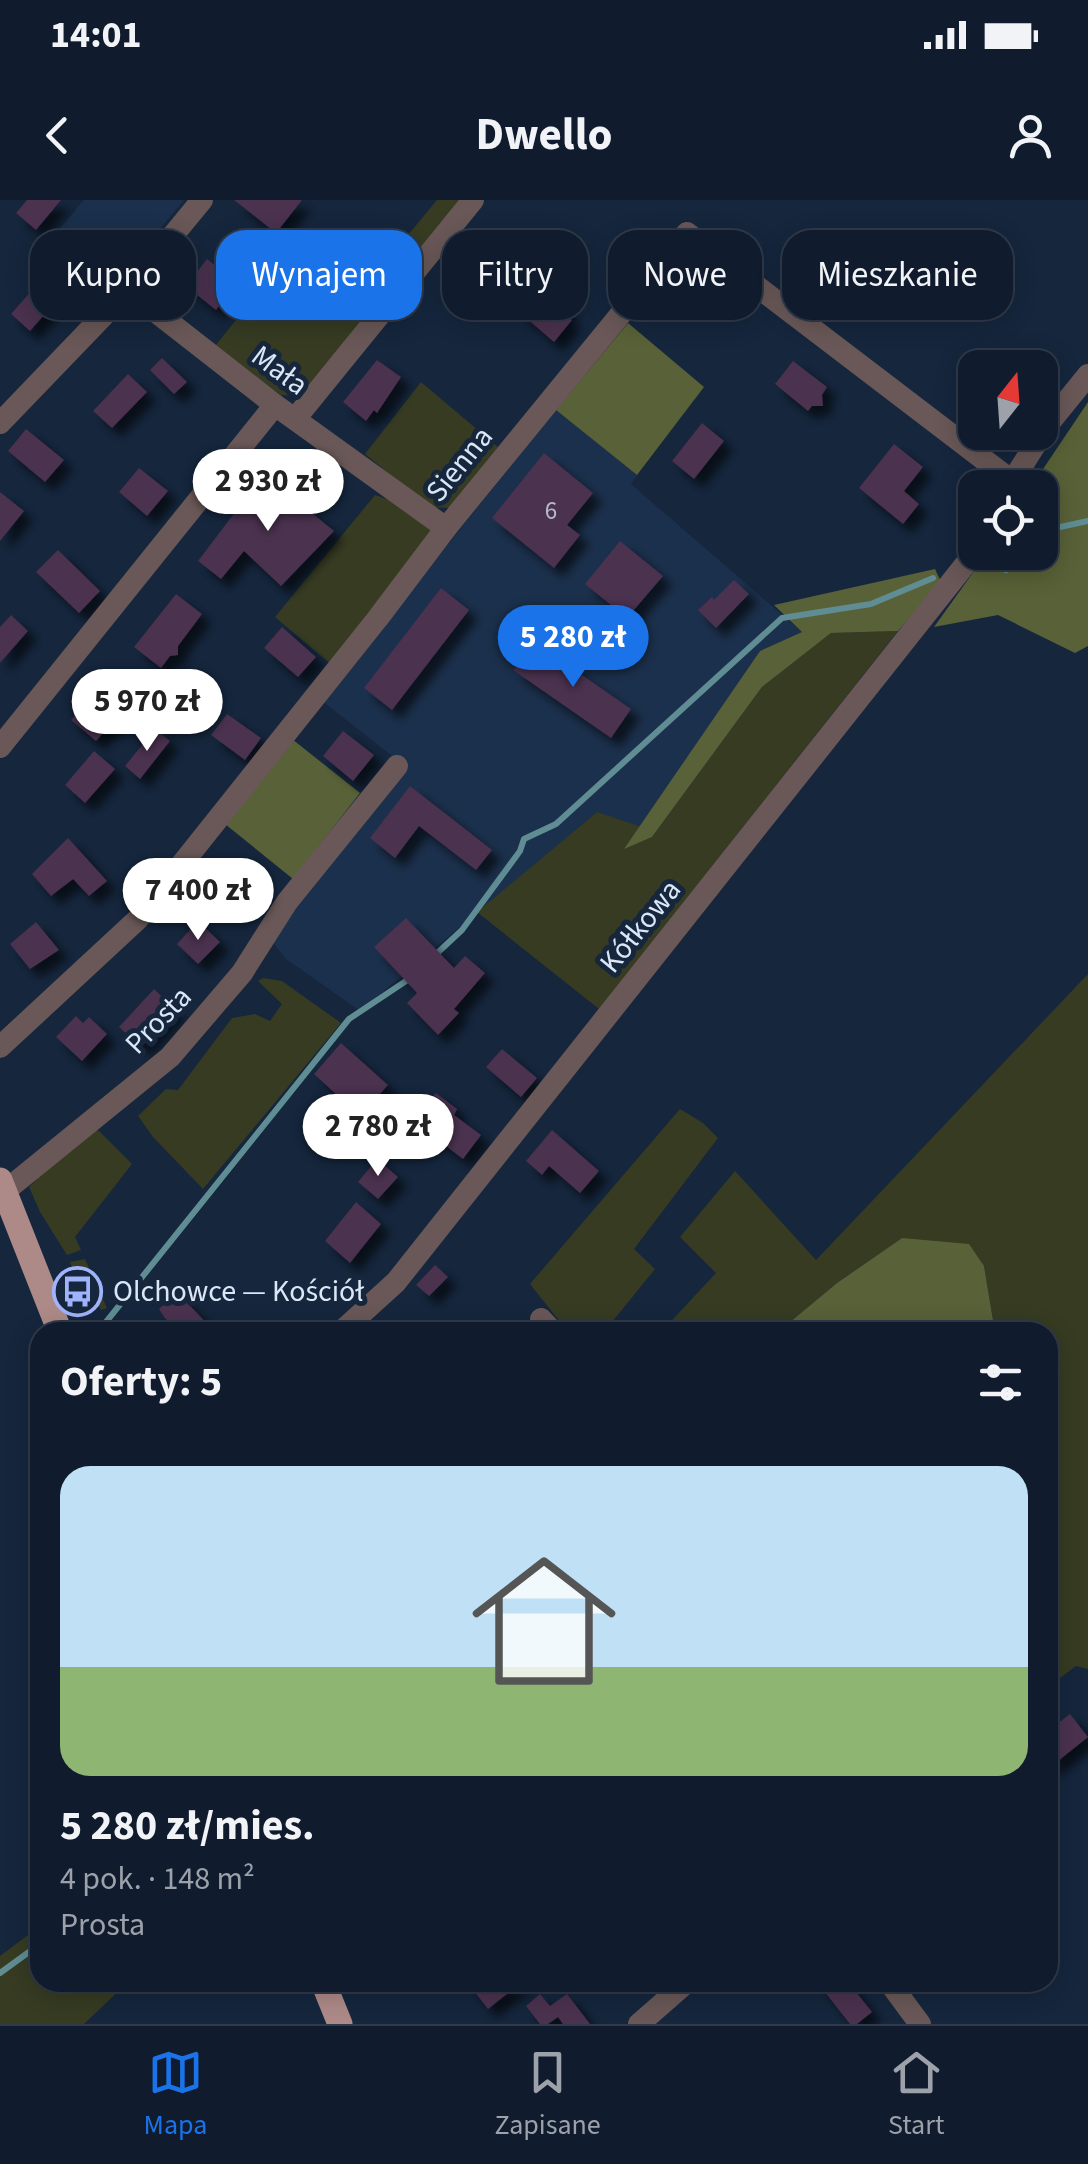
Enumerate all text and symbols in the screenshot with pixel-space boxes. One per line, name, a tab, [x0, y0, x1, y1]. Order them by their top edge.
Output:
text: 14:01	[50, 8, 142, 62]
text: Dwello	[475, 103, 613, 167]
icon: back	[30, 108, 85, 163]
icon: person	[1003, 108, 1058, 163]
chip: Kupno	[30, 230, 196, 320]
chip: Wynajem	[216, 230, 422, 320]
chip: Filtry	[442, 230, 588, 320]
chip: Nowe	[608, 230, 762, 320]
chip: Mieszkanie	[782, 230, 1013, 320]
street label: Mała	[242, 335, 317, 406]
north arrow	[958, 350, 1058, 450]
map controls	[958, 350, 1058, 570]
street label: Sienna	[416, 417, 503, 511]
pin: 2 930 zł	[165, 449, 371, 534]
text: 2 930 zł	[215, 458, 321, 504]
button: locate	[958, 470, 1058, 570]
house number: 6	[545, 493, 557, 529]
pin: 5 280 zł	[470, 605, 676, 690]
text: 5 280 zł	[520, 614, 626, 660]
pin: 5 970 zł	[44, 669, 250, 754]
text: 5 970 zł	[94, 678, 200, 724]
pin: 7 400 zł	[95, 858, 301, 943]
text: 7 400 zł	[145, 867, 251, 913]
street label: Kółkowa	[589, 870, 691, 982]
street label: Prosta	[115, 977, 202, 1064]
pin: 2 780 zł	[275, 1094, 481, 1179]
text: 2 780 zł	[325, 1103, 431, 1149]
bus stop icon: Olchowce — Kościół	[52, 1265, 104, 1317]
place label: Olchowce — Kościół	[113, 1270, 364, 1313]
text: Oferty: 5	[60, 1352, 222, 1412]
icon: filters	[973, 1355, 1028, 1410]
icon: home	[454, 1531, 634, 1711]
text: 5 280 zł/mies.	[60, 1796, 315, 1856]
text: 4 pok. · 148 m²	[60, 1856, 255, 1902]
text: Prosta	[60, 1902, 145, 1948]
tab: Mapa	[144, 2045, 207, 2145]
tab: Zapisane	[495, 2045, 601, 2145]
tab: Start	[888, 2045, 944, 2145]

